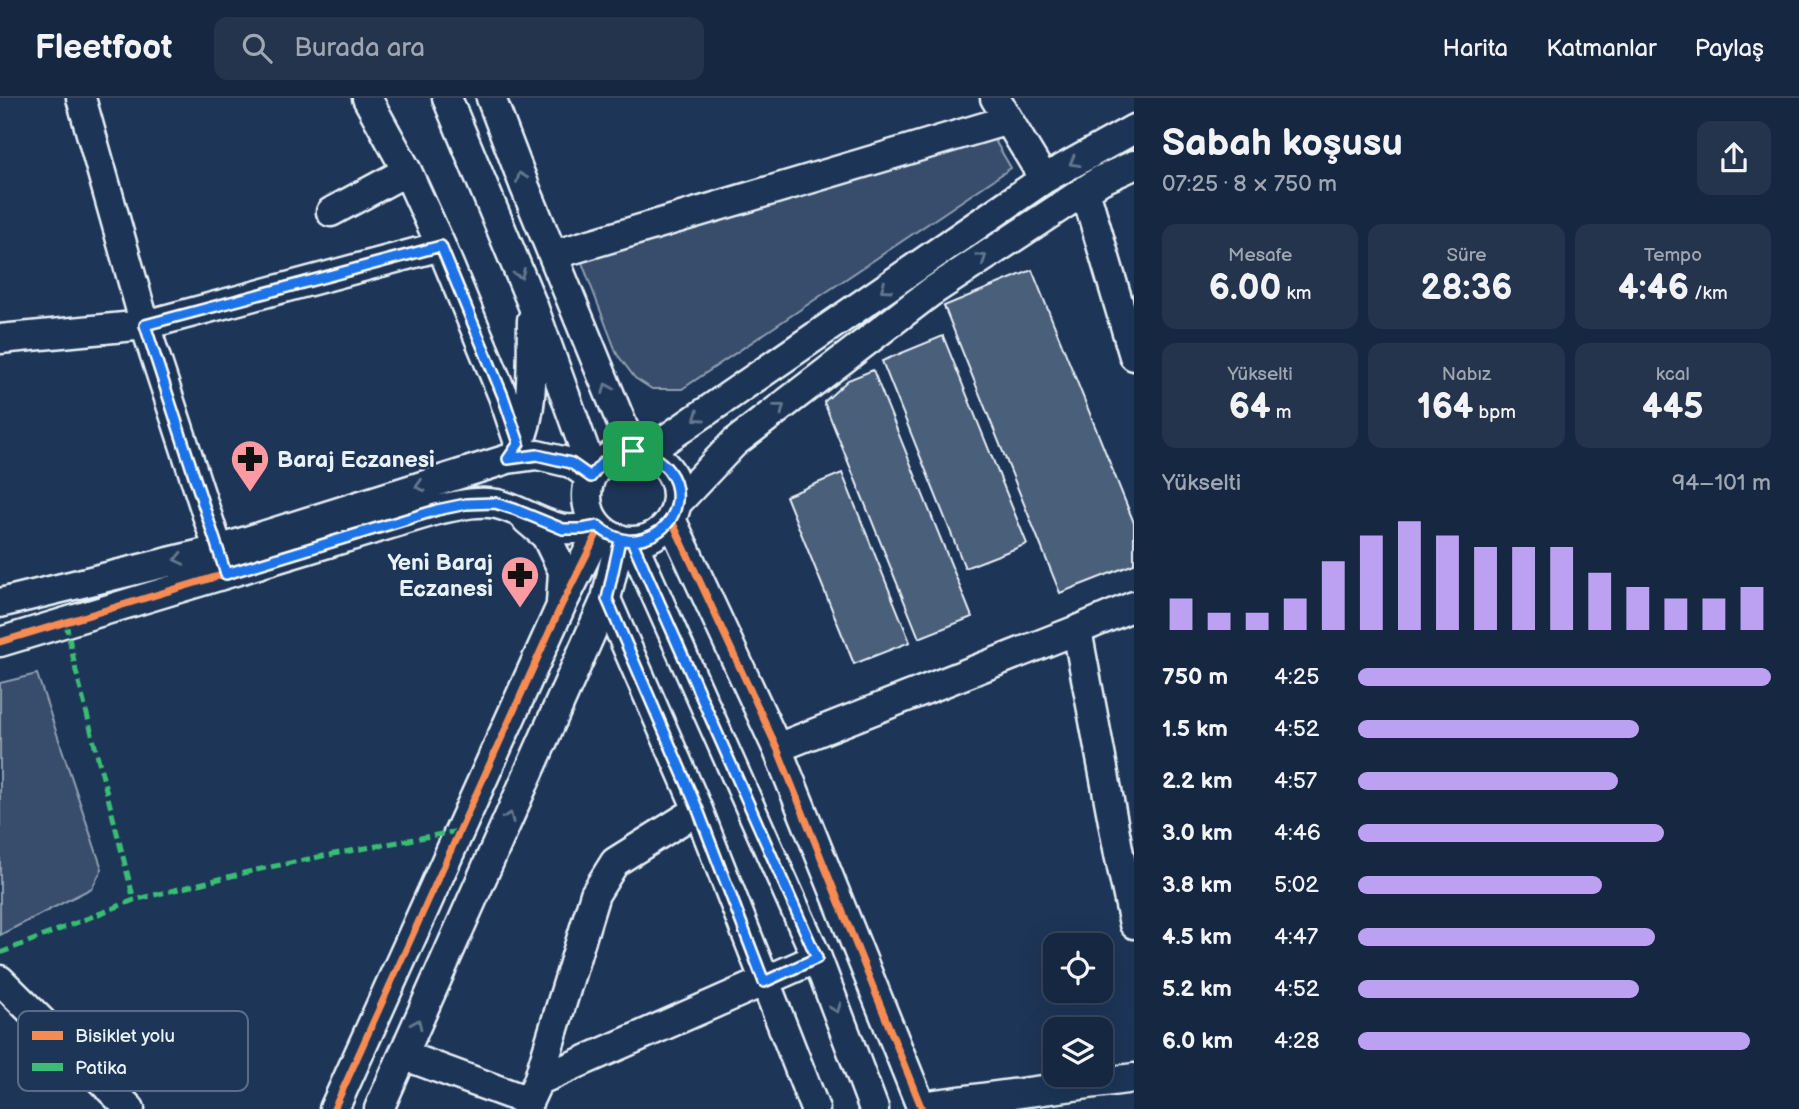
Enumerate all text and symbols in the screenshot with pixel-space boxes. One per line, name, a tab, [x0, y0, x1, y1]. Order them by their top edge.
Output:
search box	[214, 17, 704, 80]
text: Fleetfoot	[35, 28, 172, 68]
icon: search	[238, 29, 276, 67]
text: Burada ara	[294, 33, 425, 64]
text: Harita	[1442, 34, 1508, 63]
text: Katmanlar	[1546, 34, 1657, 63]
text: Paylaş	[1695, 34, 1764, 63]
text: Sabah koşusu	[1162, 121, 1403, 166]
button: share	[1697, 121, 1771, 195]
one-way arrow	[1069, 154, 1081, 167]
text: 07:25 · 8 × 750 m	[1162, 170, 1337, 198]
one-way arrow	[515, 171, 529, 184]
text: Mesafe	[1228, 244, 1292, 267]
text: Süre	[1447, 244, 1486, 267]
text: Tempo	[1644, 244, 1702, 267]
one-way arrow	[975, 253, 988, 266]
text: 6.00	[1209, 267, 1281, 310]
text: 28:36	[1420, 267, 1513, 310]
text: 4:46	[1618, 267, 1689, 310]
one-way arrow	[511, 268, 525, 280]
one-way arrow	[880, 280, 893, 292]
text: km	[1281, 282, 1312, 305]
text: /km	[1689, 282, 1728, 305]
text: Yükselti	[1227, 363, 1293, 386]
text: Nabız	[1442, 363, 1491, 386]
text: kcal	[1656, 363, 1690, 386]
one-way arrow	[602, 382, 616, 394]
text: 64	[1229, 386, 1271, 429]
text: 164	[1417, 386, 1473, 429]
text: 445	[1642, 386, 1704, 429]
text: m	[1271, 401, 1292, 424]
text: bpm	[1473, 401, 1516, 424]
one-way arrow	[772, 404, 785, 416]
one-way arrow	[693, 409, 706, 421]
pin	[603, 421, 663, 481]
icon: arrive	[614, 432, 652, 470]
pharmacy icon: Baraj Eczanesi	[229, 438, 271, 493]
place label: Baraj Eczanesi	[277, 446, 435, 474]
text: Yükselti	[1162, 469, 1241, 497]
text: 94–101 m	[1672, 469, 1771, 497]
one-way arrow	[414, 478, 426, 493]
place label: Yeni Baraj Eczanesi	[388, 549, 493, 603]
one-way arrow	[173, 551, 185, 565]
pharmacy icon: Yeni Baraj Eczanesi	[499, 554, 541, 609]
text: 750 m	[1162, 663, 1228, 691]
text: 4:25	[1274, 663, 1319, 691]
text: 1.5 km	[1162, 715, 1228, 743]
text: 4:52	[1274, 715, 1319, 743]
text: 2.2 km	[1162, 767, 1233, 795]
text: 4:57	[1274, 767, 1317, 795]
one-way arrow	[501, 811, 515, 824]
text: 3.0 km	[1162, 819, 1233, 847]
text: 4:46	[1274, 819, 1321, 847]
text: 3.8 km	[1162, 871, 1232, 899]
text: 5:02	[1274, 871, 1319, 899]
text: 4.5 km	[1162, 923, 1232, 951]
text: 4:47	[1274, 923, 1318, 951]
map controls	[1043, 933, 1113, 1087]
button: locate	[1043, 933, 1113, 1003]
text: 5.2 km	[1162, 975, 1232, 1003]
text: 4:52	[1274, 975, 1319, 1003]
one-way arrow	[828, 1001, 842, 1013]
legend	[18, 1011, 248, 1091]
button: layers	[1043, 1017, 1113, 1087]
one-way arrow	[409, 1019, 423, 1031]
text: Bisiklet yolu	[75, 1025, 175, 1048]
text: 6.0 km	[1162, 1027, 1233, 1055]
text: 4:28	[1274, 1027, 1320, 1055]
text: Patika	[75, 1057, 127, 1080]

